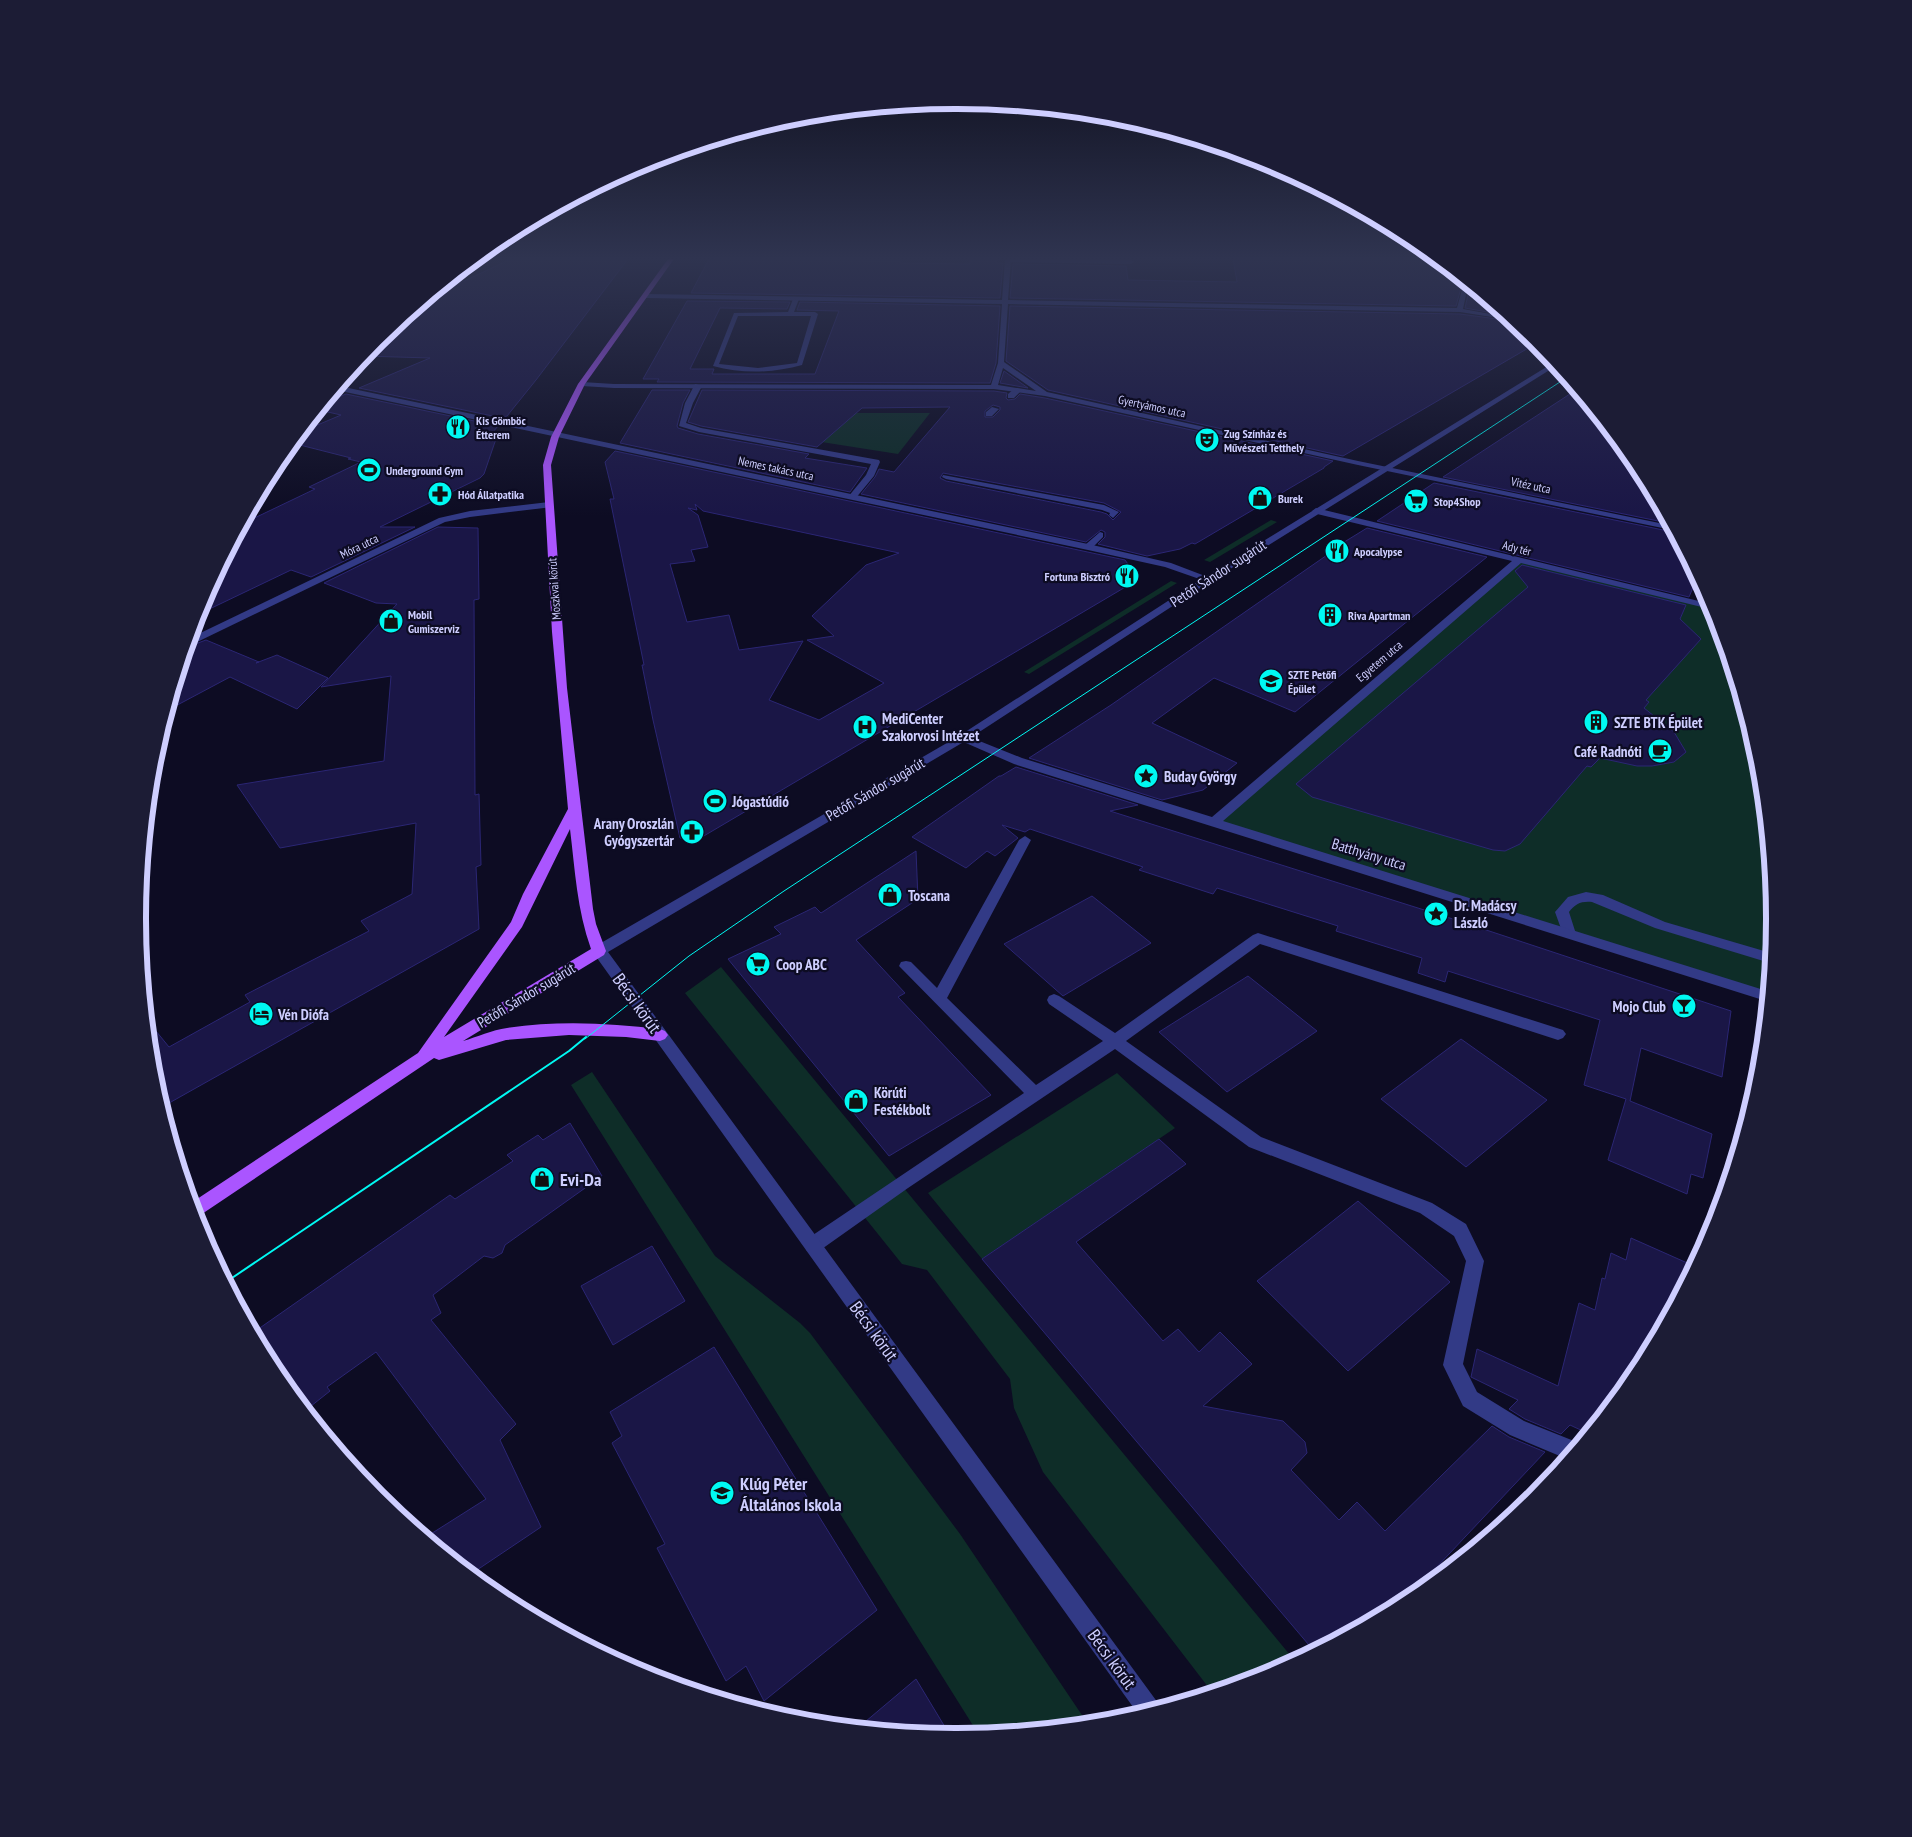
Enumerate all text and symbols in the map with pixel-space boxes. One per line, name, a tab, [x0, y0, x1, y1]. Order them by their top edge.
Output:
street label: Gyertyámos utca	[1117, 392, 1187, 421]
place label: Kis Gömböc Étterem	[476, 413, 526, 442]
restaurant icon: Kis Gömböc Étterem	[445, 414, 471, 440]
place label: Zug Színház és Művészeti Tetthely	[1224, 426, 1304, 455]
theatre icon: Zug Színház és Művészeti Tetthely	[1194, 427, 1220, 453]
street label: Nemes takács utca	[737, 453, 815, 483]
sports icon: Underground Gym	[356, 457, 382, 483]
place label: Underground Gym	[386, 463, 463, 478]
street label: Vitéz utca	[1509, 473, 1552, 497]
pharmacy icon: Hód Állatpatika	[427, 481, 453, 507]
shop icon: Burek	[1247, 485, 1273, 511]
place label: Hód Állatpatika	[458, 487, 524, 502]
supermarket icon: Stop4Shop	[1403, 488, 1429, 514]
place label: Burek	[1278, 491, 1303, 506]
place label: Stop4Shop	[1434, 494, 1481, 509]
street label: Móra utca	[337, 530, 381, 562]
street label: Petőfi Sándor sugárút	[1166, 535, 1270, 611]
street label: Ady tér	[1501, 537, 1534, 559]
restaurant icon: Apocalypse	[1324, 538, 1350, 564]
place label: Apocalypse	[1353, 544, 1402, 559]
street label: Moszkvai körút	[544, 557, 564, 620]
restaurant icon: Fortuna Bisztró	[1114, 563, 1140, 589]
place label: Fortuna Bisztró	[1045, 569, 1111, 584]
building icon: Riva Apartman	[1317, 602, 1343, 628]
place label: Mobil Gumiszerviz	[408, 607, 460, 636]
shop icon: Mobil Gumiszerviz	[378, 608, 404, 634]
place label: Riva Apartman	[1348, 608, 1410, 623]
street label: Egyetem utca	[1353, 637, 1405, 685]
place label: SZTE Petőfi Épület	[1288, 667, 1337, 696]
school or university icon: SZTE Petőfi Épület	[1258, 668, 1284, 694]
place label: MediCenter Szakorvosi Intézet	[882, 709, 980, 745]
building icon: SZTE BTK Épület	[1583, 709, 1609, 735]
place label: SZTE BTK Épület	[1614, 713, 1703, 732]
hospital icon: MediCenter Szakorvosi Intézet	[852, 714, 878, 740]
cafe icon: Café Radnóti	[1647, 738, 1673, 764]
place label: Café Radnóti	[1574, 742, 1642, 761]
street label: Petőfi Sándor sugárút	[822, 753, 928, 825]
place icon: Buday György	[1133, 763, 1159, 789]
place label: Buday György	[1164, 767, 1238, 786]
sports icon: Jógastúdió	[702, 788, 728, 814]
place label: Jógastúdió	[731, 792, 789, 811]
place label: Arany Oroszlán Gyógyszertár	[593, 814, 675, 850]
pharmacy icon: Arany Oroszlán Gyógyszertár	[679, 819, 705, 845]
street label: Batthyány utca	[1330, 834, 1408, 874]
shop icon: Toscana	[877, 882, 903, 908]
place label: Toscana	[908, 886, 950, 905]
place label: Dr. Madácsy László	[1454, 896, 1518, 932]
place icon: Dr. Madácsy László	[1423, 901, 1449, 927]
supermarket icon: Coop ABC	[745, 951, 771, 977]
place label: Coop ABC	[776, 955, 827, 974]
street label: Petőfi Sándor sugárút	[474, 958, 578, 1032]
street label: Bécsi körút	[608, 969, 666, 1037]
bar icon: Mojo Club	[1671, 993, 1697, 1019]
place label: Mojo Club	[1613, 997, 1666, 1016]
hotel icon: Vén Diófa	[248, 1001, 274, 1027]
place label: Vén Diófa	[277, 1005, 329, 1024]
place label: Körúti Festékbolt	[874, 1083, 931, 1119]
shop icon: Körúti Festékbolt	[843, 1088, 869, 1114]
shop icon: Evi-Da	[529, 1166, 555, 1192]
place label: Evi-Da	[560, 1168, 601, 1191]
street label: Bécsi körút	[845, 1297, 903, 1365]
place label: Klúg Péter Általános Iskola	[739, 1472, 842, 1516]
school or university icon: Klúg Péter Általános Iskola	[709, 1480, 735, 1506]
street label: Bécsi körút	[1083, 1625, 1141, 1693]

